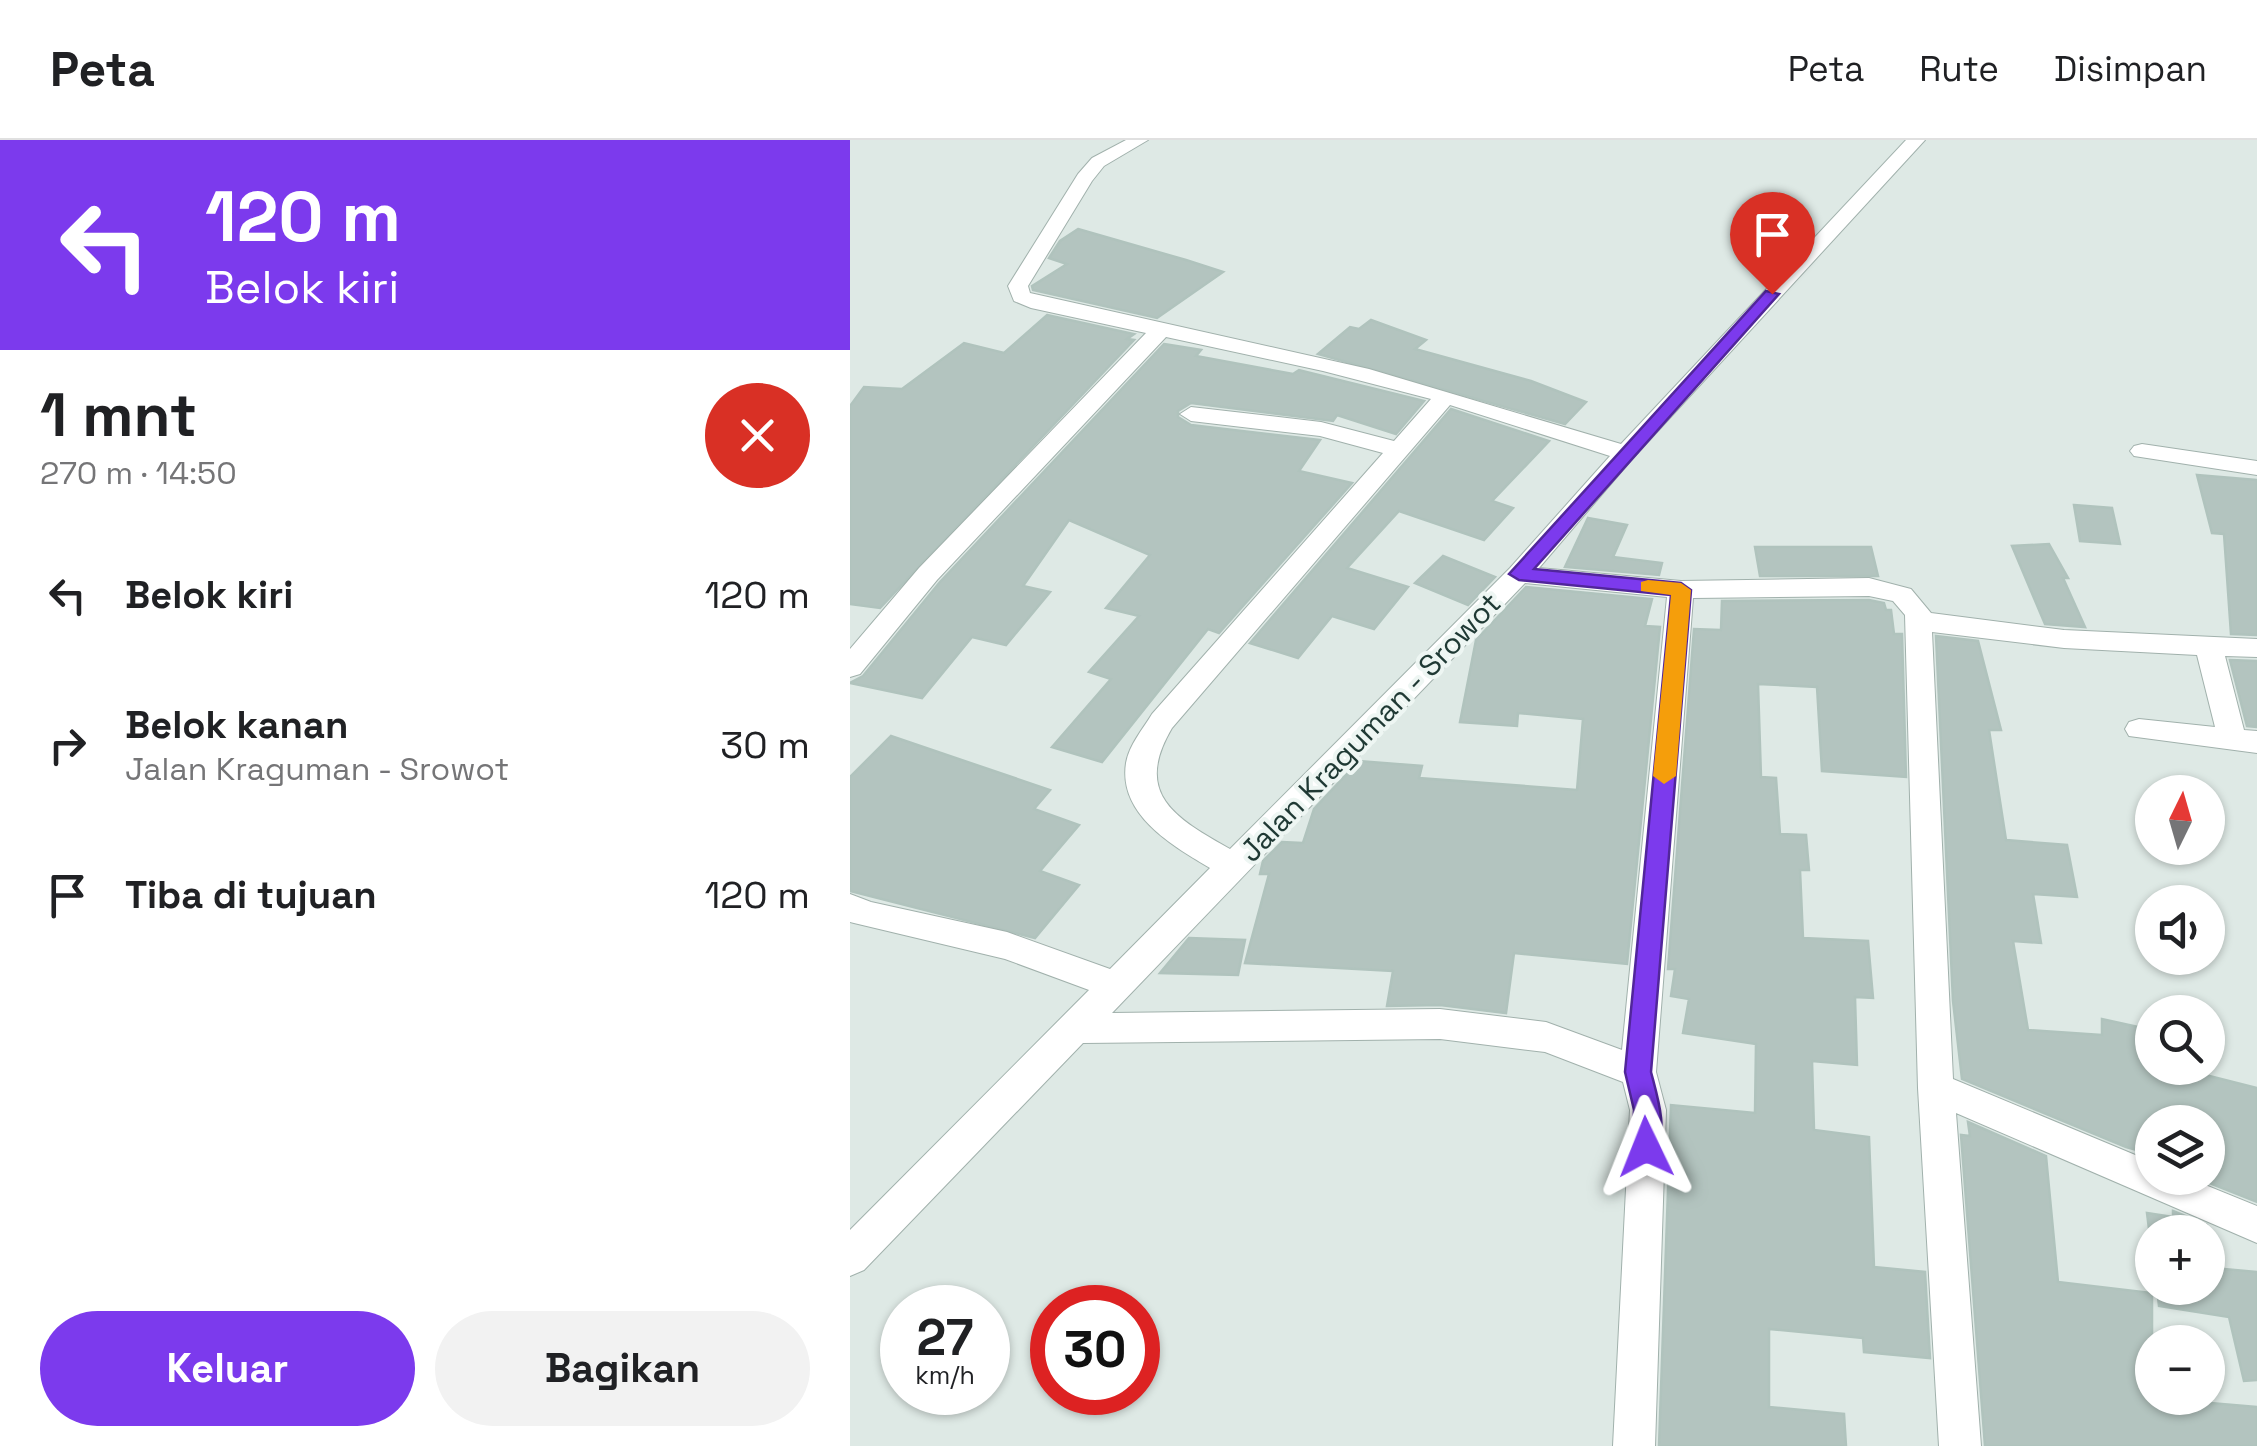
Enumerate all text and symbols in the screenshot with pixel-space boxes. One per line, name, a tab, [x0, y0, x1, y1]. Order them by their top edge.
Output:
text: Peta	[50, 39, 155, 100]
text: Peta	[1788, 47, 1864, 91]
text: Rute	[1919, 47, 1999, 91]
text: Disimpan	[2054, 47, 2207, 91]
text: 120 m	[205, 172, 401, 261]
icon: left	[40, 180, 170, 310]
pin	[1730, 192, 1815, 295]
icon: arrive	[1745, 207, 1800, 262]
text: Belok kiri	[205, 259, 399, 316]
text: 1 mnt	[40, 377, 197, 454]
button: close	[705, 383, 810, 488]
text: 270 m · 14:50	[40, 453, 237, 493]
icon: left	[40, 568, 95, 623]
text: Belok kiri	[125, 571, 293, 619]
text: 120 m	[704, 571, 810, 619]
street label: Jalan Kraguman - Srowot	[1231, 584, 1509, 870]
text: Belok kanan	[125, 701, 348, 749]
icon: right	[40, 718, 95, 773]
text: 30 m	[720, 721, 810, 769]
text: Jalan Kraguman - Srowot	[125, 749, 509, 789]
north arrow	[2135, 775, 2225, 865]
map controls	[2135, 775, 2225, 1415]
icon: arrive	[40, 868, 95, 923]
text: Tiba di tujuan	[125, 871, 377, 919]
text: 120 m	[704, 871, 810, 919]
button: sound	[2135, 885, 2225, 975]
button: search	[2135, 995, 2225, 1085]
position arrow	[1594, 1095, 1698, 1199]
button: layers	[2135, 1105, 2225, 1195]
button: +	[2135, 1215, 2225, 1305]
speed limit sign: 30	[1030, 1285, 1160, 1415]
text: 27	[917, 1306, 973, 1370]
button: Keluar	[40, 1311, 415, 1426]
button: Bagikan	[435, 1311, 810, 1426]
button: −	[2135, 1325, 2225, 1415]
text: km/h	[915, 1359, 975, 1391]

